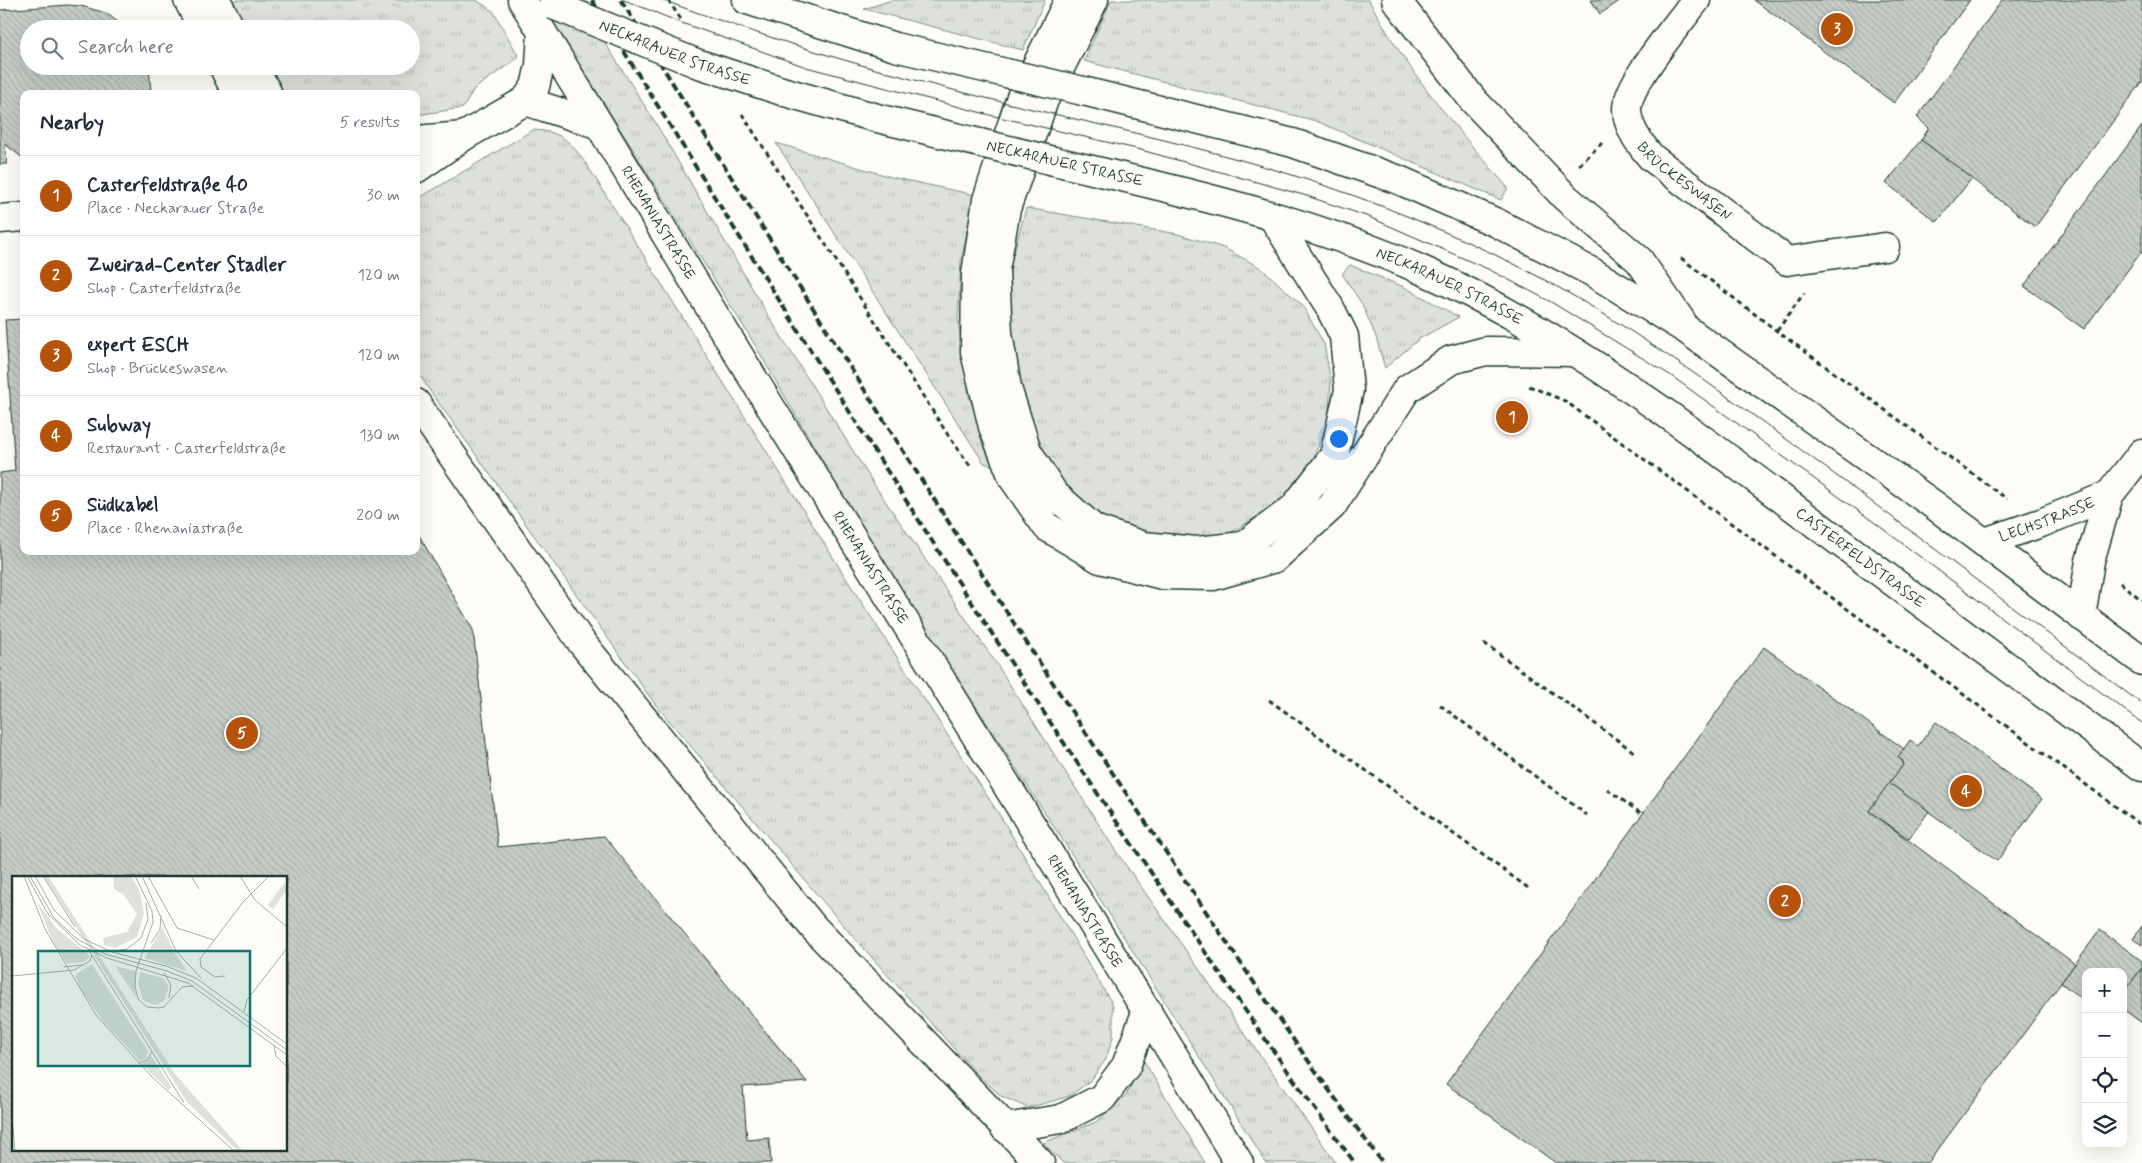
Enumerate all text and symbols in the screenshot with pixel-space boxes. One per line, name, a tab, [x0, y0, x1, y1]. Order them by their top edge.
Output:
pin: 3	[1821, 10, 1853, 48]
street label: NECKARAUER STRASSE	[596, 16, 753, 91]
search box	[20, 20, 420, 75]
icon: search	[38, 34, 66, 62]
text: Search here	[78, 35, 174, 60]
text: Nearby	[40, 109, 104, 137]
text: 5 results	[340, 112, 400, 133]
street label: NECKARAUER STRASSE	[984, 136, 1145, 192]
street label: BRÜCKESWASEN	[1632, 138, 1735, 226]
street label: RHENANIASTRASSE	[616, 162, 700, 284]
text: Casterfeldstraße 40	[87, 173, 248, 198]
text: 1	[52, 185, 60, 206]
text: 30 m	[367, 185, 400, 206]
text: Place · Neckarauer Straße	[87, 198, 264, 219]
street label: NECKARAUER STRASSE	[1373, 243, 1526, 330]
text: Zweirad-Center Stadler	[87, 253, 286, 278]
text: 2	[52, 265, 60, 286]
text: 120 m	[358, 265, 400, 286]
text: Shop · Casterfeldstraße	[87, 278, 241, 299]
text: expert ESCH	[87, 333, 189, 358]
text: 3	[52, 345, 60, 366]
text: 120 m	[358, 345, 400, 366]
text: Shop · Brückeswasen	[87, 358, 228, 379]
pin: 1	[1496, 398, 1528, 436]
text: Subway	[87, 413, 151, 438]
text: 4	[51, 425, 61, 446]
text: 130 m	[359, 425, 400, 446]
your location	[1326, 426, 1352, 452]
text: Restaurant · Casterfeldstraße	[87, 438, 286, 459]
text: Südkabel	[87, 493, 158, 518]
street label: LECHSTRASSE	[1997, 493, 2099, 548]
street label: CASTERFELDSTRASSE	[1791, 503, 1929, 613]
text: 5	[51, 505, 61, 526]
text: 200 m	[356, 505, 400, 526]
street label: RHENANIASTRASSE	[827, 508, 913, 628]
text: Place · Rhenaniastraße	[87, 518, 243, 539]
pin: 5	[226, 714, 258, 752]
pin: 4	[1950, 772, 1982, 810]
street label: RHENANIASTRASSE	[1042, 851, 1127, 972]
inset map	[12, 876, 288, 1150]
pin: 2	[1769, 882, 1801, 920]
map controls	[2082, 968, 2127, 1148]
button: +	[2082, 968, 2127, 1013]
button: −	[2082, 1013, 2127, 1058]
button: locate	[2082, 1058, 2127, 1103]
button: layers	[2082, 1103, 2127, 1148]

